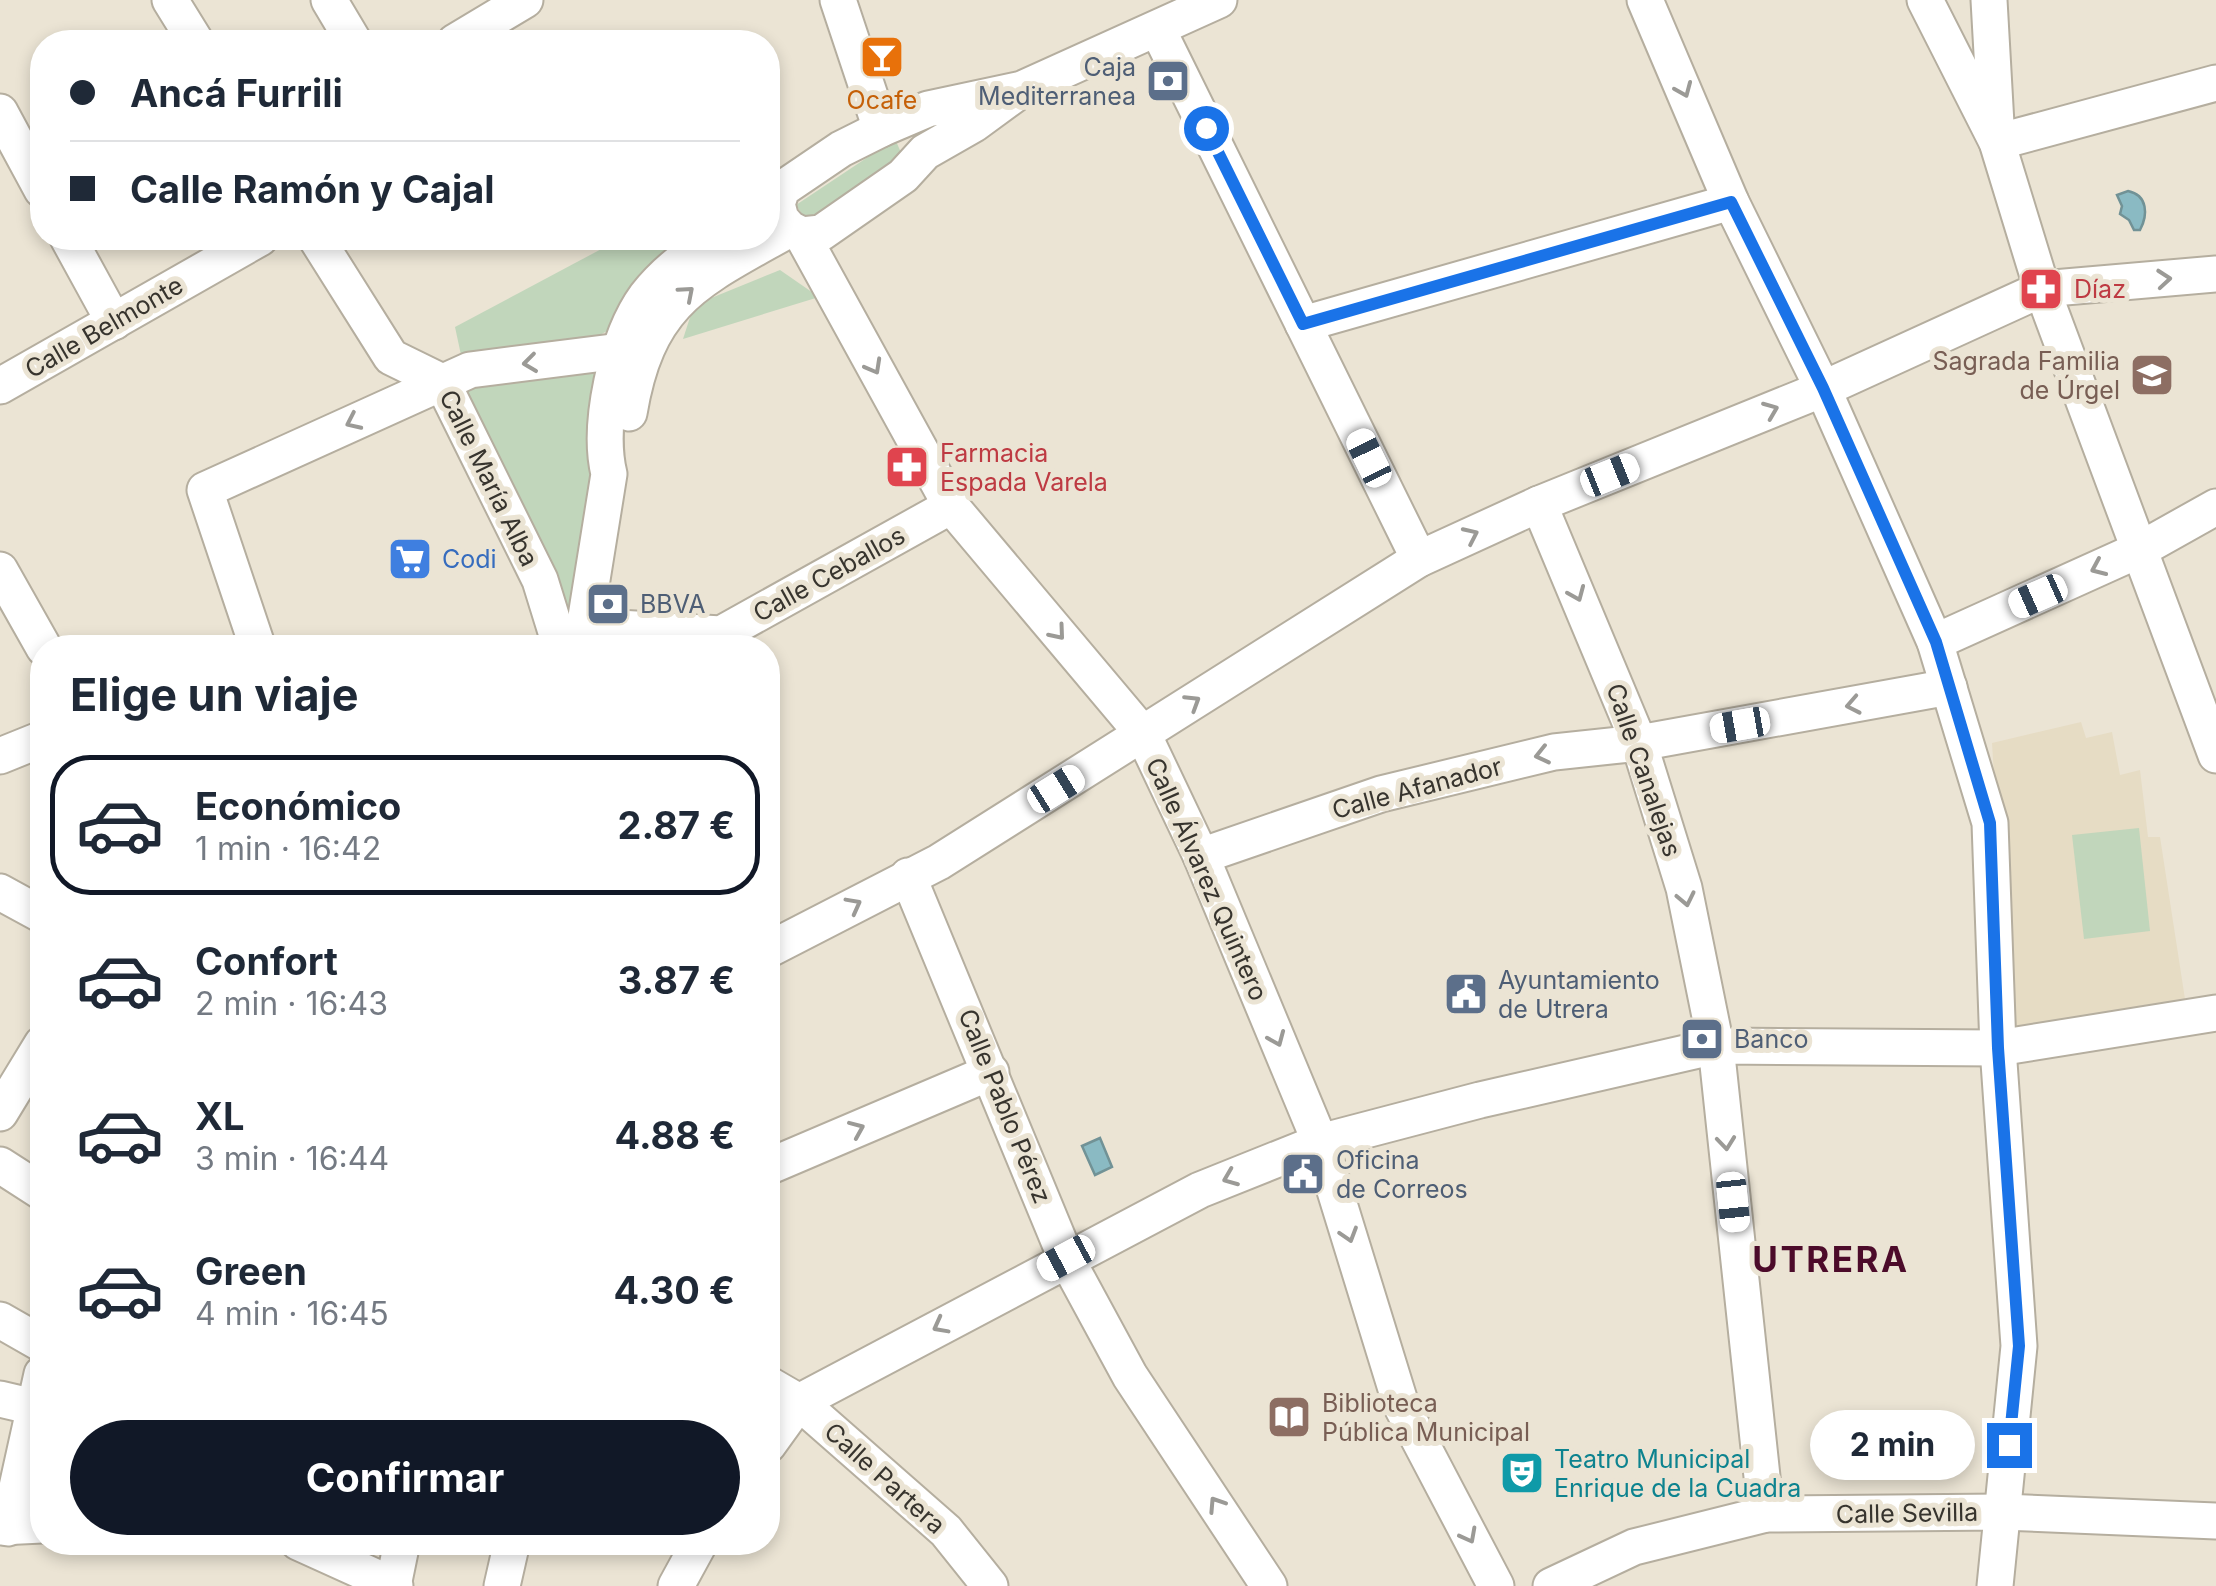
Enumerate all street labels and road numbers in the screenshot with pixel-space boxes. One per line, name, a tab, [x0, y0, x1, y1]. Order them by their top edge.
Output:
street label: Calle Belmonte	[20, 270, 188, 384]
street label: Calle María Alba	[433, 385, 545, 571]
street label: Calle Ceballos	[748, 520, 910, 628]
street label: Calle Canalejas	[1600, 680, 1688, 860]
street label: Calle Afanador	[1329, 751, 1505, 825]
street label: Calle Álvarez Quintero	[1140, 753, 1275, 1005]
street label: Calle Pablo Pérez	[952, 1004, 1058, 1208]
street label: Calle Partera	[819, 1416, 951, 1540]
street label: Calle Sevilla	[1836, 1497, 1978, 1529]

